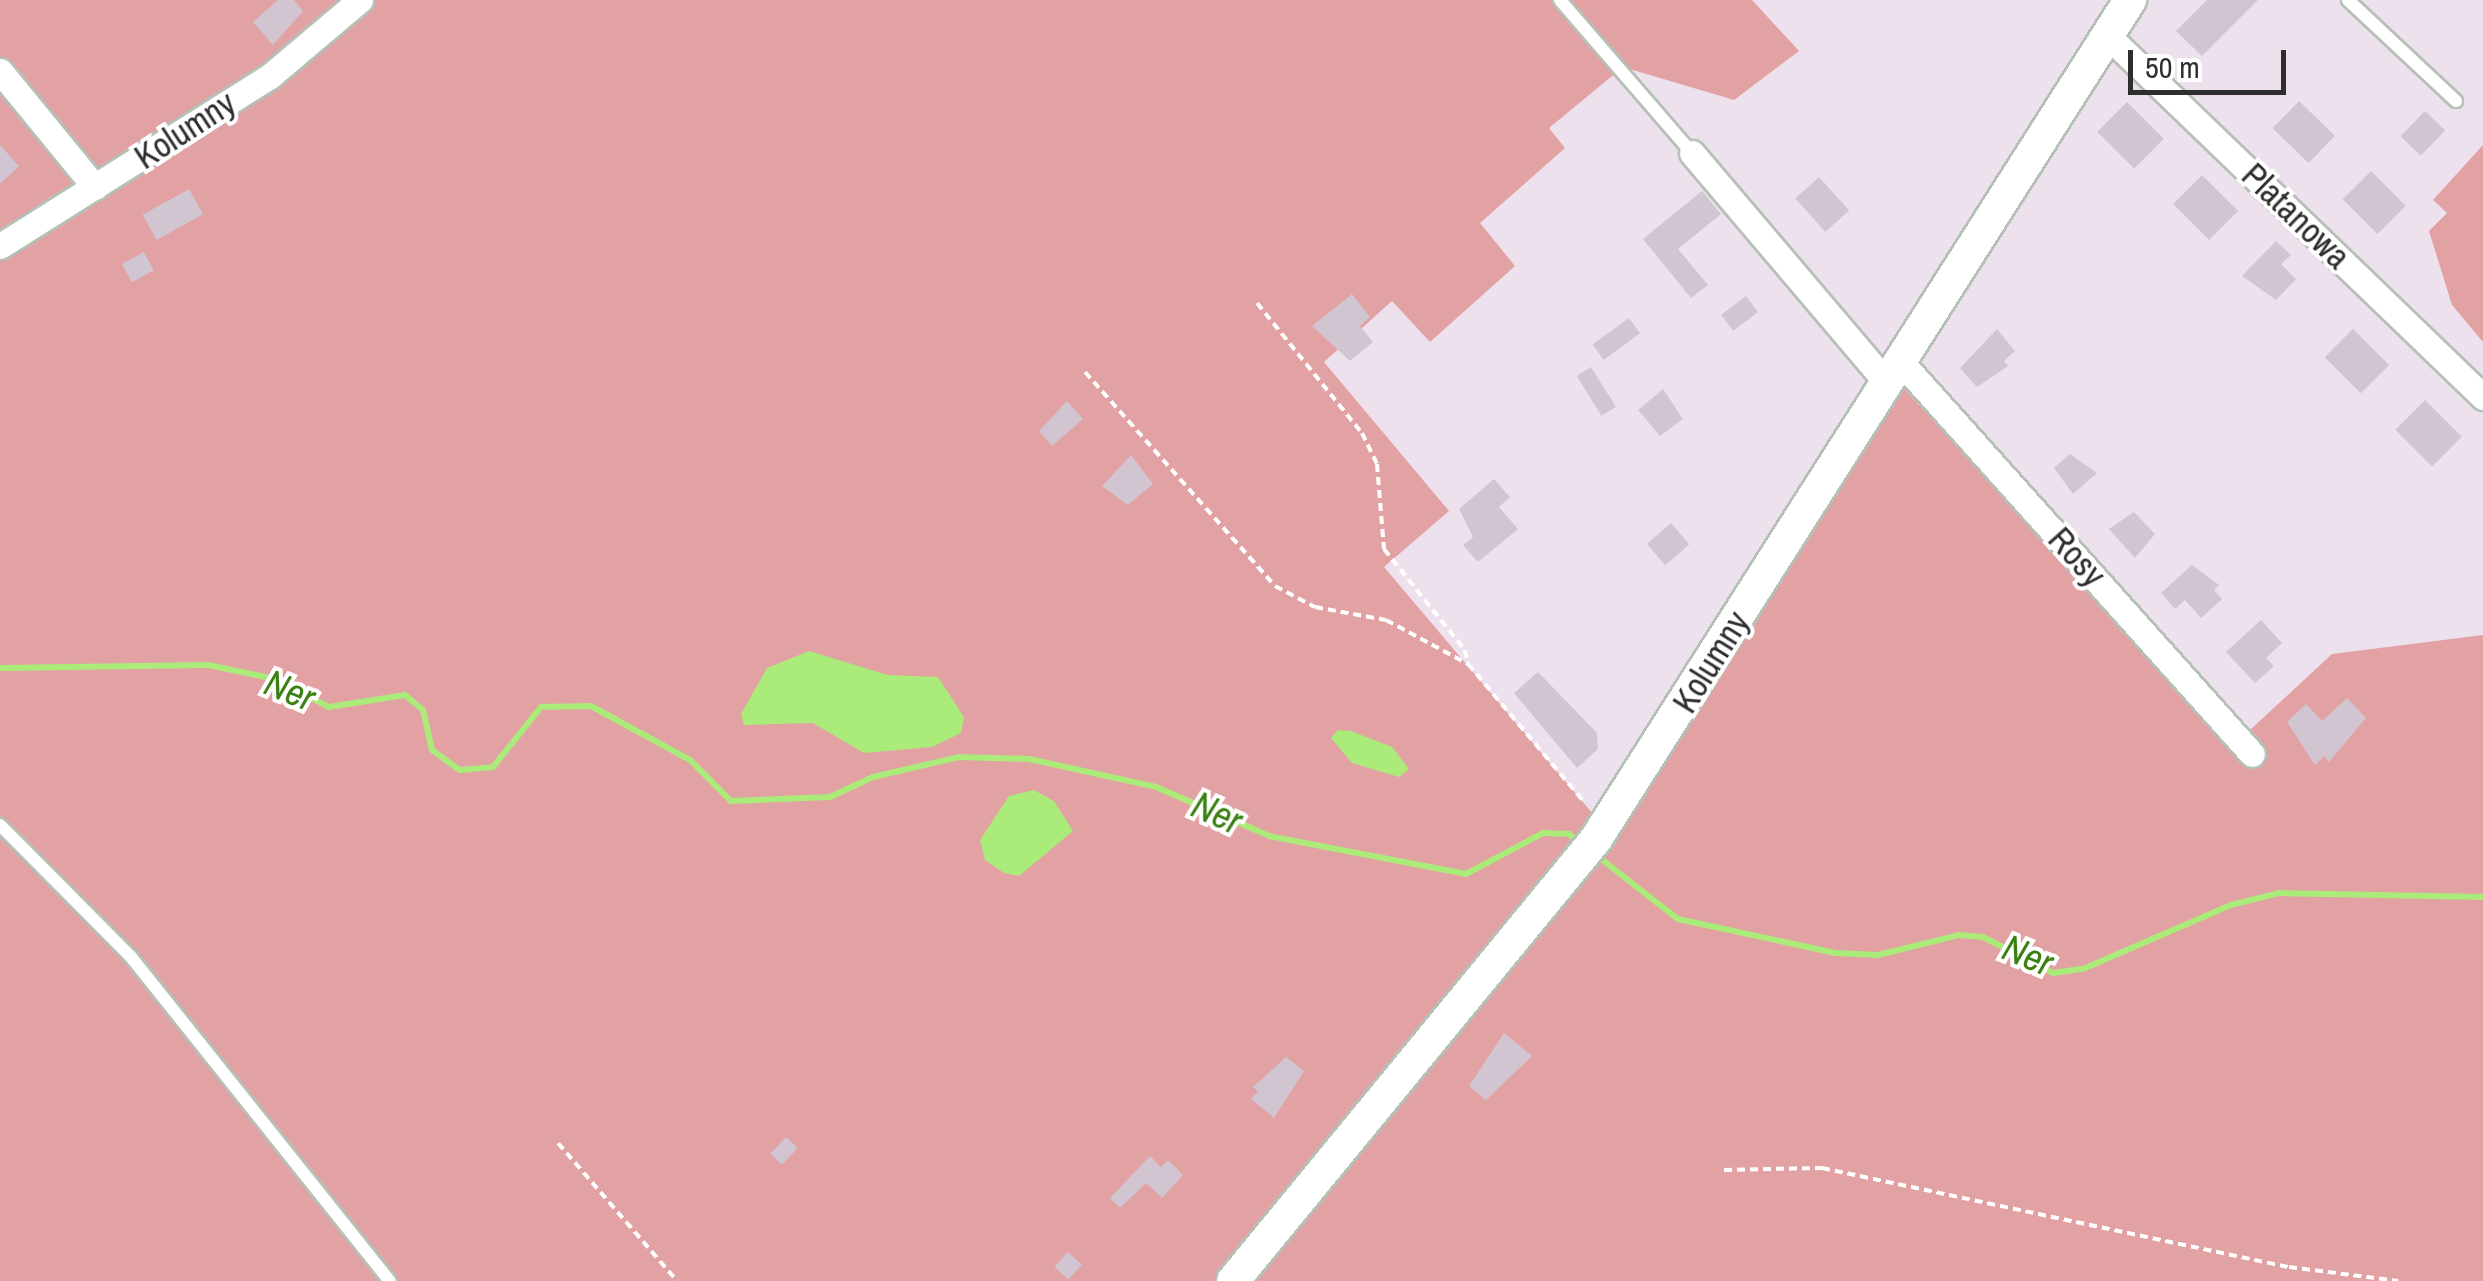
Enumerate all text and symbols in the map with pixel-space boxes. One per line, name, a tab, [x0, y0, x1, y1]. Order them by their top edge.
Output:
scale bar	[2133, 30, 2290, 92]
text: 50 m	[2145, 47, 2200, 87]
street label: Kolumny	[127, 82, 243, 178]
street label: Platanowa	[2233, 154, 2359, 278]
street label: Rosy	[2040, 519, 2114, 595]
street label: Kolumny	[1664, 604, 1758, 720]
water label: Ner	[258, 659, 322, 721]
water label: Ner	[1185, 782, 1249, 844]
water label: Ner	[1996, 924, 2060, 986]

